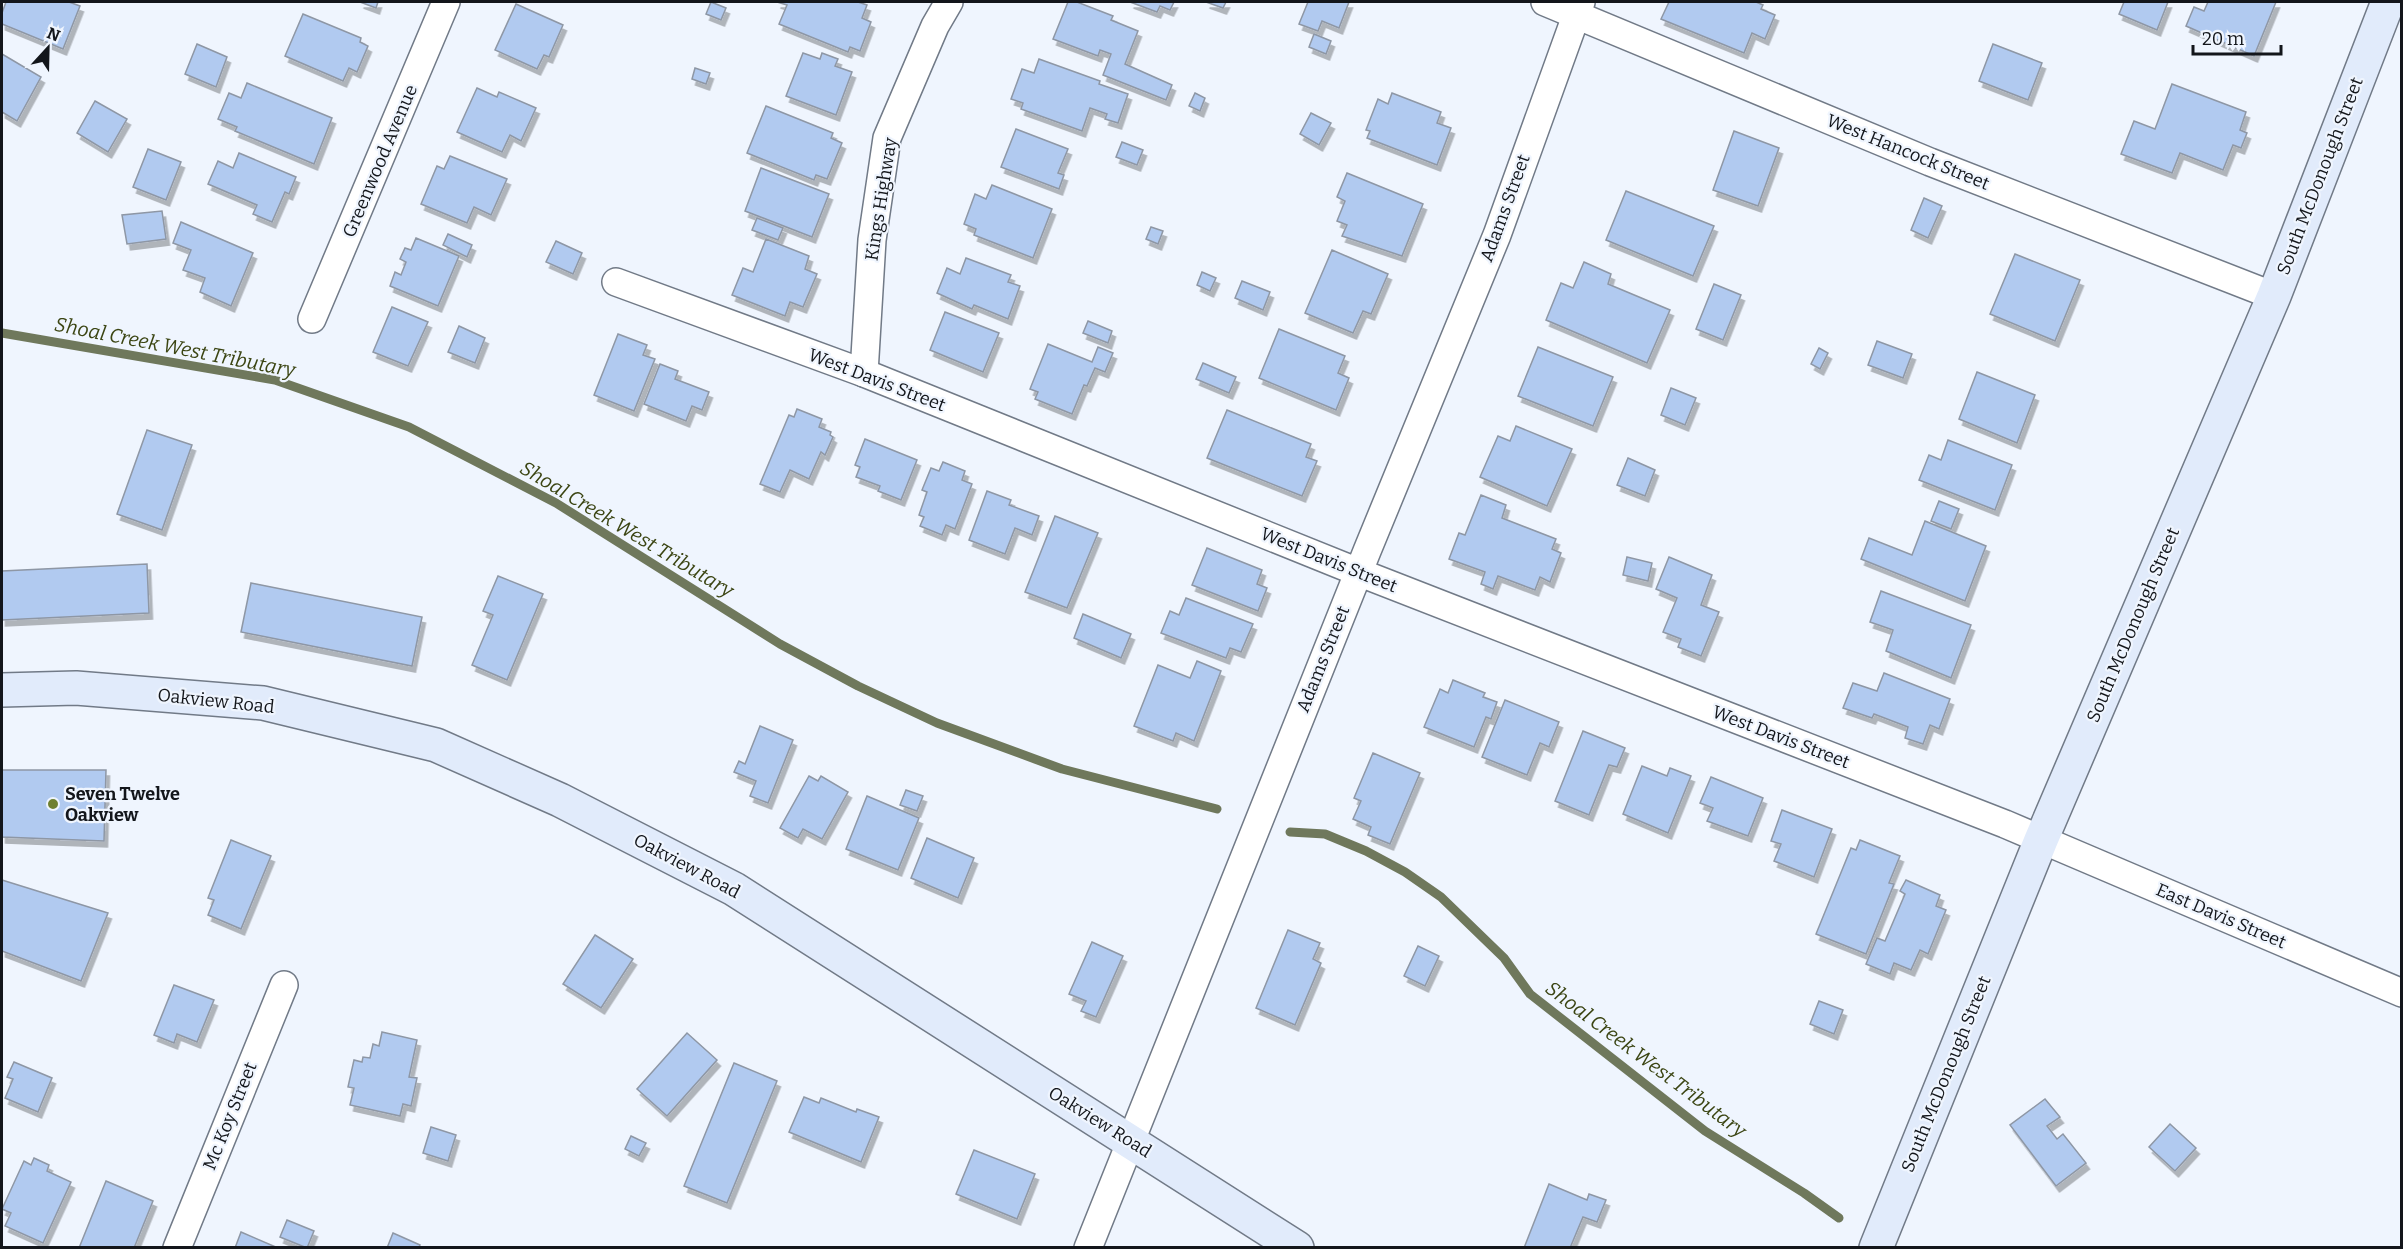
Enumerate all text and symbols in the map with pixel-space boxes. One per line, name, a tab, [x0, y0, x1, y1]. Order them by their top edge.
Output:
north arrow	[18, 18, 78, 78]
scale bar	[2193, 18, 2282, 56]
text: N	[44, 23, 63, 46]
text: 20 m	[2202, 28, 2244, 50]
street label: South McDonough Street	[2272, 74, 2368, 278]
street label: Greenwood Avenue	[338, 81, 422, 241]
street label: West Hancock Street	[1823, 109, 1993, 195]
street label: Kings Highway	[860, 135, 902, 262]
street label: Adams Street	[1475, 151, 1535, 265]
water label: Shoal Creek West Tributary	[53, 312, 299, 382]
street label: West Davis Street	[805, 344, 949, 416]
water label: Shoal Creek West Tributary	[516, 456, 740, 603]
street label: West Davis Street	[1257, 523, 1401, 598]
street label: South McDonough Street	[2082, 524, 2184, 726]
street label: Adams Street	[1292, 602, 1355, 715]
street label: Oakview Road	[156, 684, 276, 718]
street label: West Davis Street	[1709, 701, 1853, 773]
place label: Seven Twelve Oakview	[65, 783, 180, 826]
marker: Seven Twelve Oakview	[46, 797, 60, 811]
street label: Oakview Road	[630, 829, 744, 903]
street label: East Davis Street	[2153, 879, 2290, 953]
street label: South McDonough Street	[1897, 972, 1996, 1175]
water label: Shoal Creek West Tributary	[1541, 976, 1752, 1143]
street label: Mc Koy Street	[198, 1058, 262, 1173]
street label: Oakview Road	[1044, 1082, 1156, 1163]

